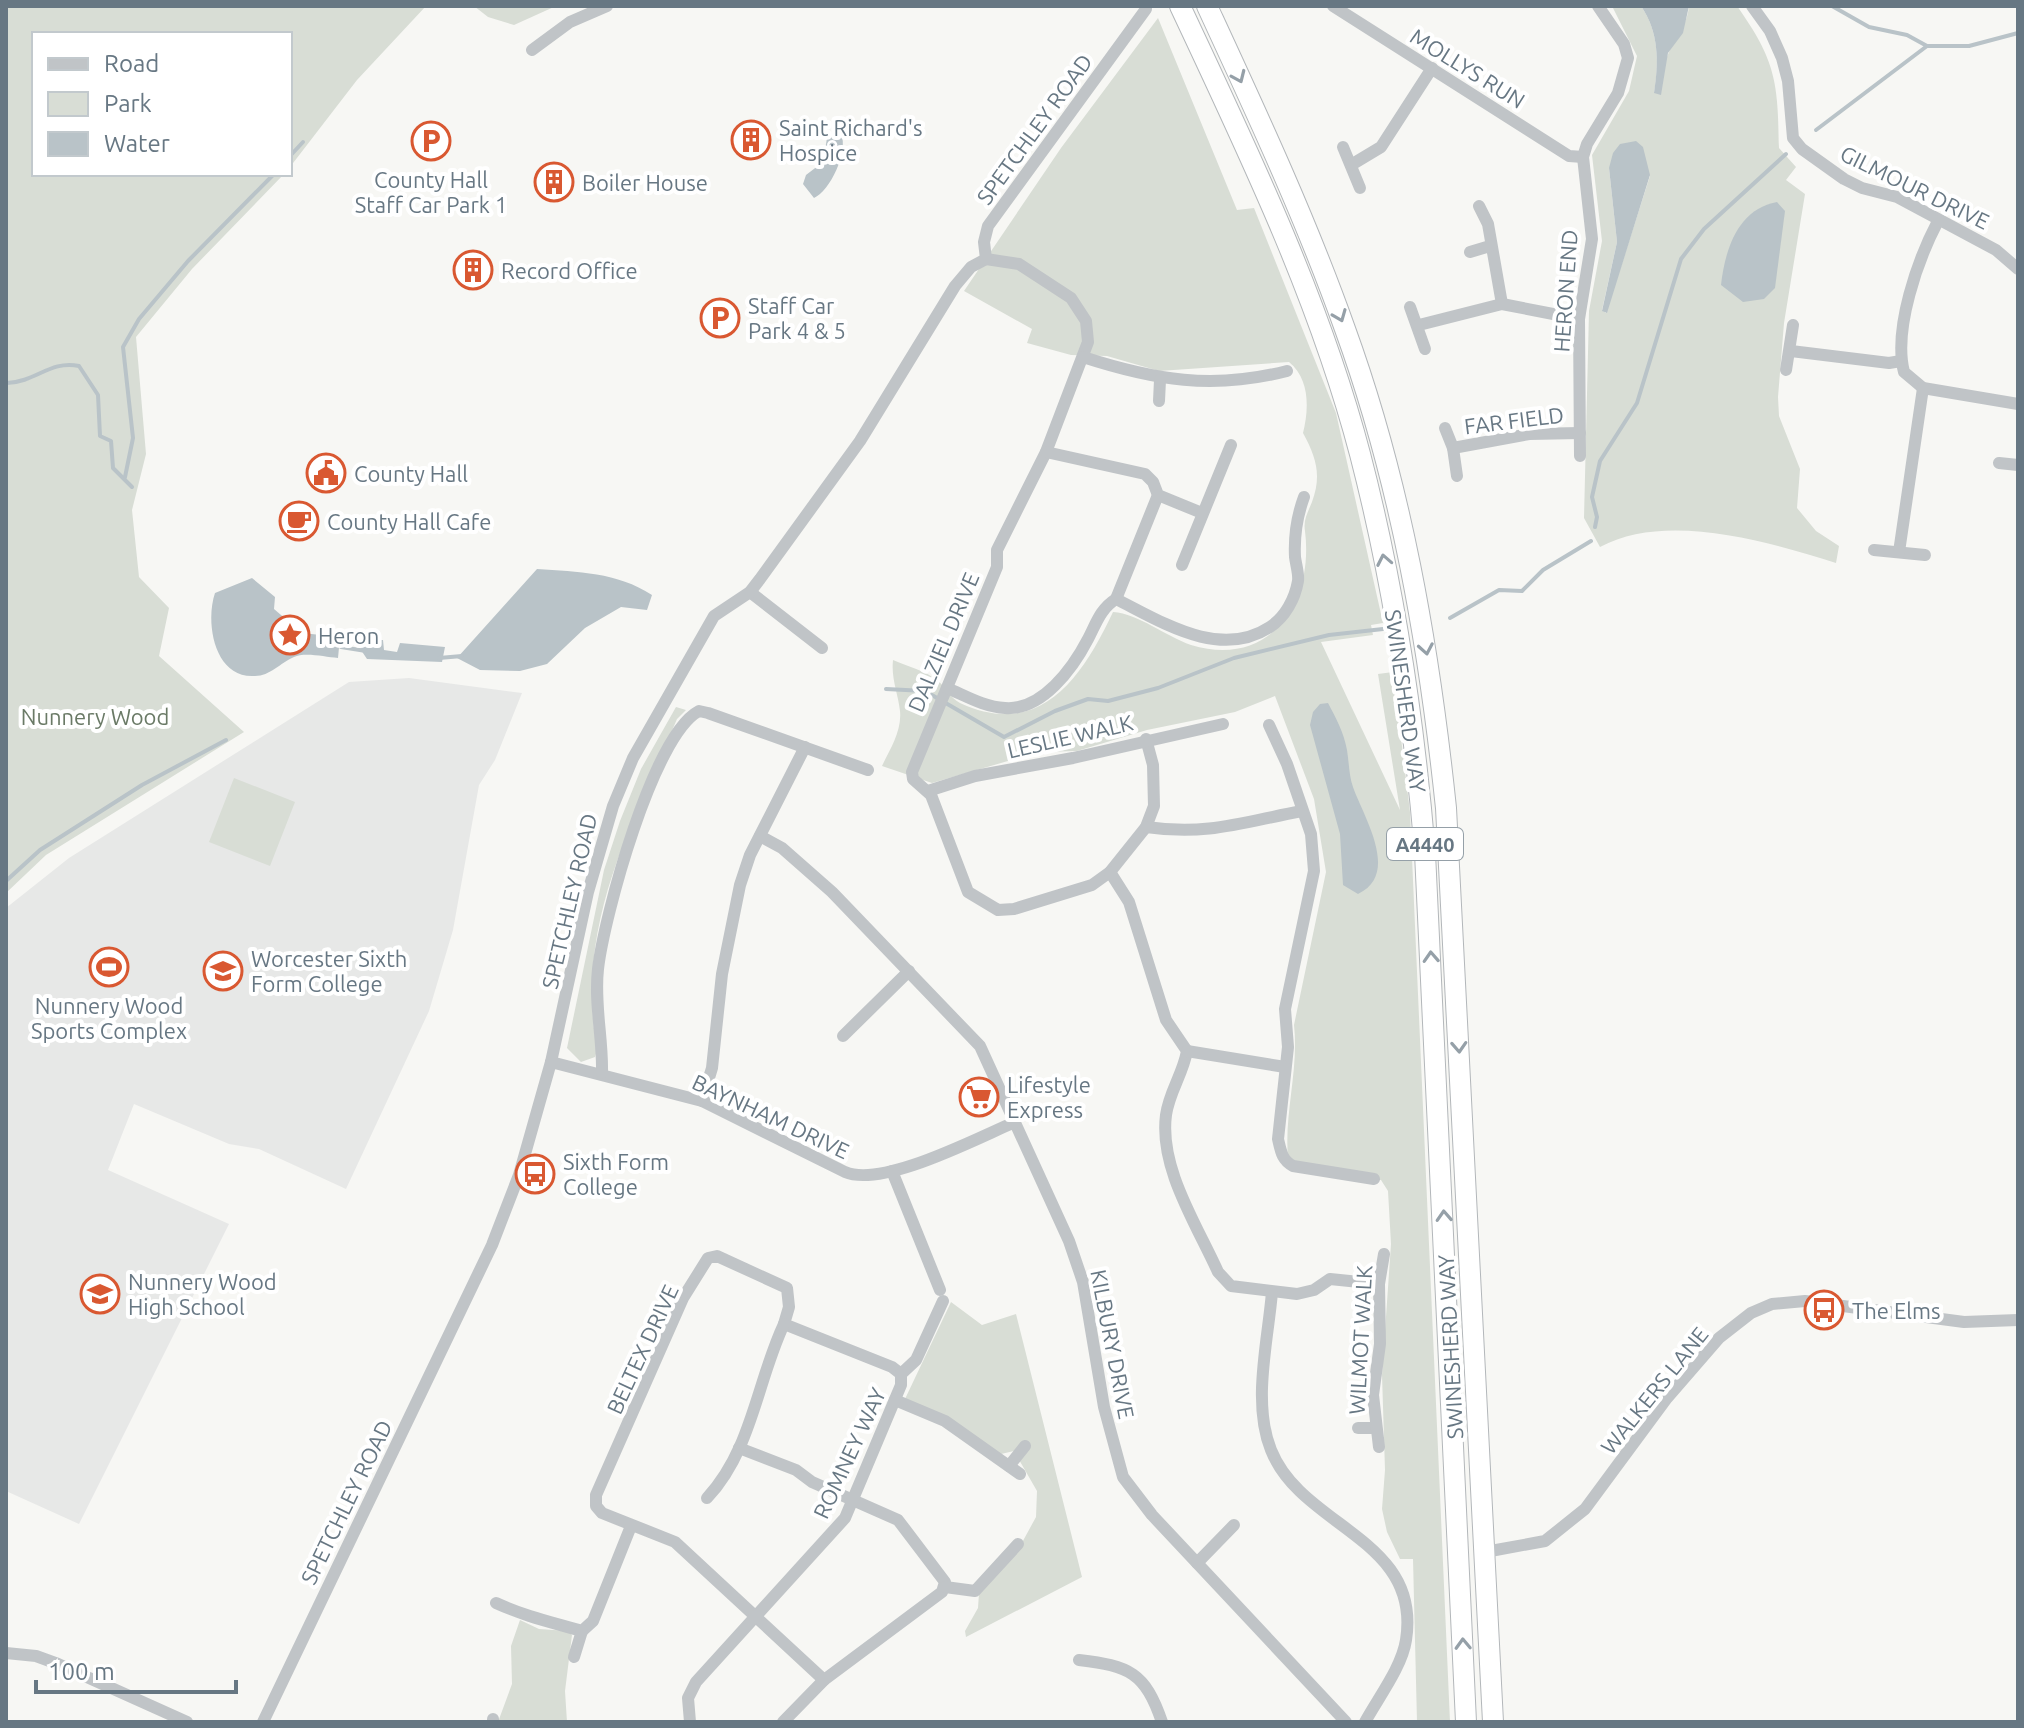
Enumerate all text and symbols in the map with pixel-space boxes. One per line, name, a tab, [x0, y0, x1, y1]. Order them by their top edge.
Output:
street label: MOLLYS RUN	[1406, 23, 1530, 113]
legend	[32, 32, 292, 176]
street label: SPETCHLEY ROAD	[971, 49, 1097, 209]
text: Road	[104, 50, 159, 77]
one-way arrow	[1229, 69, 1245, 83]
text: Park	[104, 90, 152, 117]
place label: Saint Richard's Hospice	[779, 115, 923, 165]
building icon: Saint Richard's Hospice	[730, 119, 772, 161]
parking icon: County Hall Staff Car Park 1	[410, 120, 452, 162]
text: Water	[104, 130, 170, 157]
street label: GILMOUR DRIVE	[1836, 140, 1994, 234]
building icon: Boiler House	[533, 161, 575, 203]
place label: County Hall Staff Car Park 1	[355, 167, 507, 217]
place label: Boiler House	[582, 170, 708, 195]
street label: HERON END	[1548, 229, 1582, 353]
building icon: Record Office	[452, 249, 494, 291]
place label: Record Office	[501, 258, 638, 283]
place label: Staff Car Park 4 & 5	[748, 293, 846, 343]
parking icon: Staff Car Park 4 & 5	[699, 297, 741, 339]
one-way arrow	[1331, 308, 1347, 322]
street label: FAR FIELD	[1463, 401, 1565, 439]
public building icon: County Hall	[305, 452, 347, 494]
place label: County Hall	[354, 461, 468, 486]
cafe icon: County Hall Cafe	[278, 500, 320, 542]
place label: County Hall Cafe	[327, 509, 491, 534]
one-way arrow	[1376, 554, 1393, 567]
street label: DALZIEL DRIVE	[902, 569, 984, 715]
street label: SWINESHERD WAY	[1381, 608, 1431, 794]
place icon: Heron	[269, 614, 311, 656]
place label: Heron	[318, 623, 379, 648]
one-way arrow	[1417, 642, 1434, 656]
park label: Nunnery Wood	[21, 704, 169, 729]
street label: LESLIE WALK	[1005, 709, 1136, 763]
street label: SPETCHLEY ROAD	[537, 811, 601, 991]
road number: A4440	[1387, 828, 1463, 860]
sports icon: Nunnery Wood Sports Complex	[88, 946, 130, 988]
place label: Worcester Sixth Form College	[251, 946, 407, 996]
school or university icon: Worcester Sixth Form College	[202, 950, 244, 992]
one-way arrow	[1422, 950, 1439, 963]
place label: Nunnery Wood Sports Complex	[31, 993, 187, 1043]
one-way arrow	[1450, 1041, 1467, 1054]
street label: BAYNHAM DRIVE	[689, 1069, 853, 1163]
place label: Lifestyle Express	[1007, 1072, 1091, 1122]
supermarket icon: Lifestyle Express	[958, 1076, 1000, 1118]
place label: Sixth Form College	[563, 1149, 669, 1199]
bus stop icon: Sixth Form College	[514, 1153, 556, 1195]
one-way arrow	[1436, 1210, 1453, 1223]
street label: SWINESHERD WAY	[1433, 1254, 1467, 1440]
street label: WILMOT WALK	[1344, 1264, 1376, 1415]
street label: KILBURY DRIVE	[1086, 1267, 1140, 1421]
place label: Nunnery Wood High School	[128, 1269, 277, 1319]
school or university icon: Nunnery Wood High School	[79, 1273, 121, 1315]
street label: BELTEX DRIVE	[601, 1280, 683, 1418]
bus stop icon: The Elms	[1803, 1289, 1845, 1331]
place label: The Elms	[1852, 1298, 1941, 1323]
street label: WALKERS LANE	[1595, 1322, 1713, 1458]
street label: ROMNEY WAY	[808, 1383, 890, 1522]
street label: SPETCHLEY ROAD	[295, 1416, 397, 1588]
one-way arrow	[1455, 1637, 1472, 1650]
scale bar	[36, 1644, 236, 1694]
text: 100 m	[48, 1658, 115, 1685]

